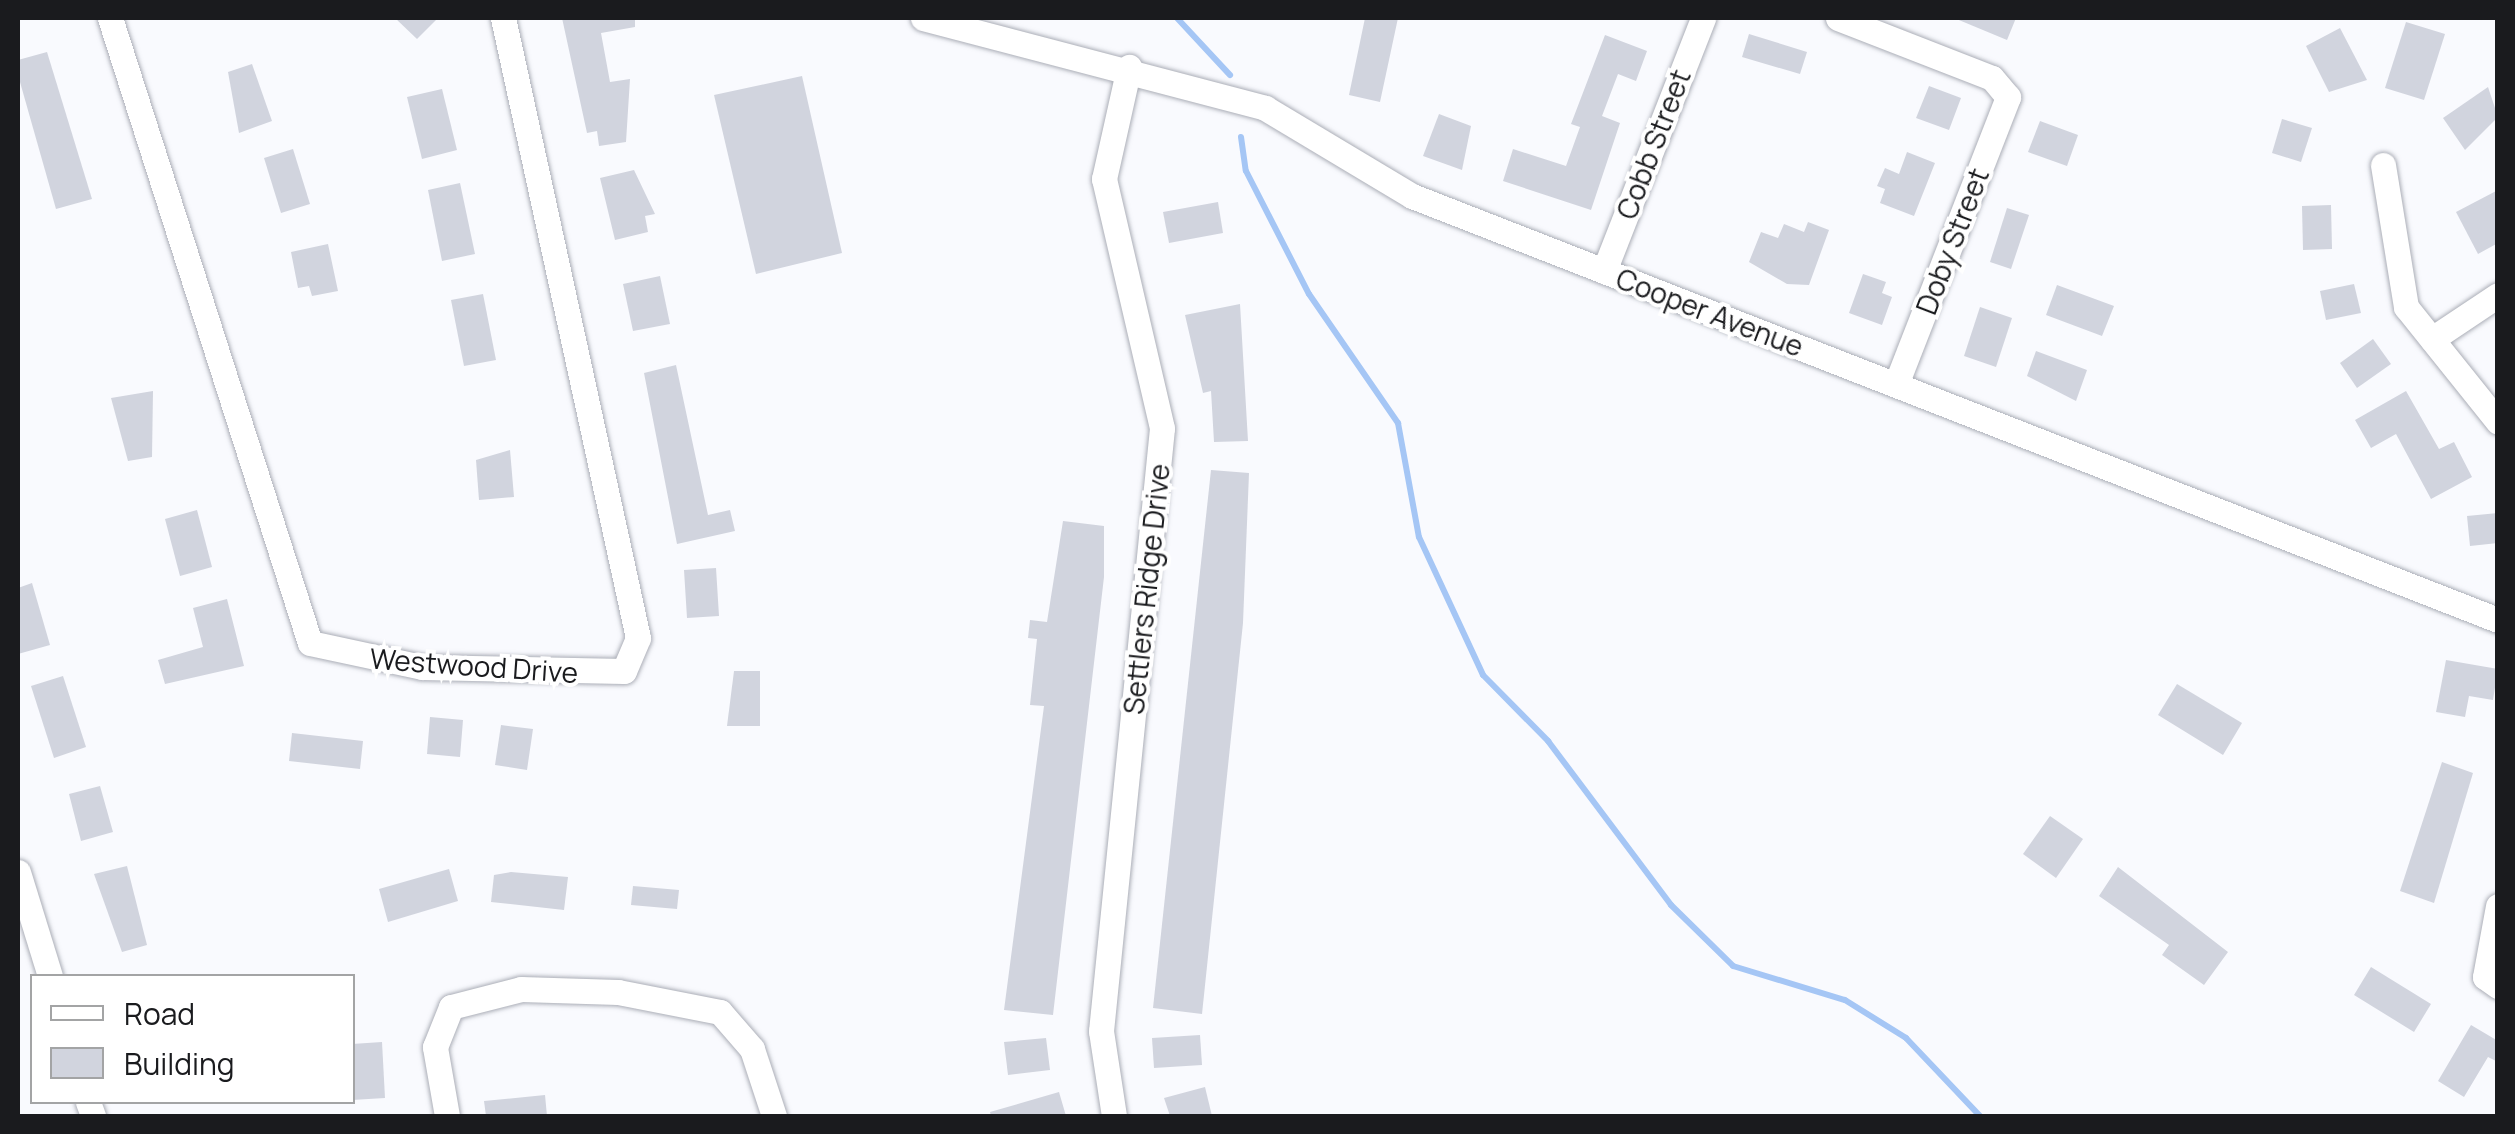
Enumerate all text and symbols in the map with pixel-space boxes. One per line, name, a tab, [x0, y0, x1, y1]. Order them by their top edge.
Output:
street label: Cobb Street	[1609, 64, 1697, 224]
street label: Doby Street	[1909, 163, 1995, 319]
street label: Cooper Avenue	[1612, 261, 1808, 363]
street label: Settlers Ridge Drive	[1116, 462, 1176, 716]
street label: Westwood Drive	[369, 641, 579, 689]
legend	[30, 974, 355, 1104]
text: Road	[124, 993, 195, 1034]
text: Building	[124, 1043, 235, 1084]

